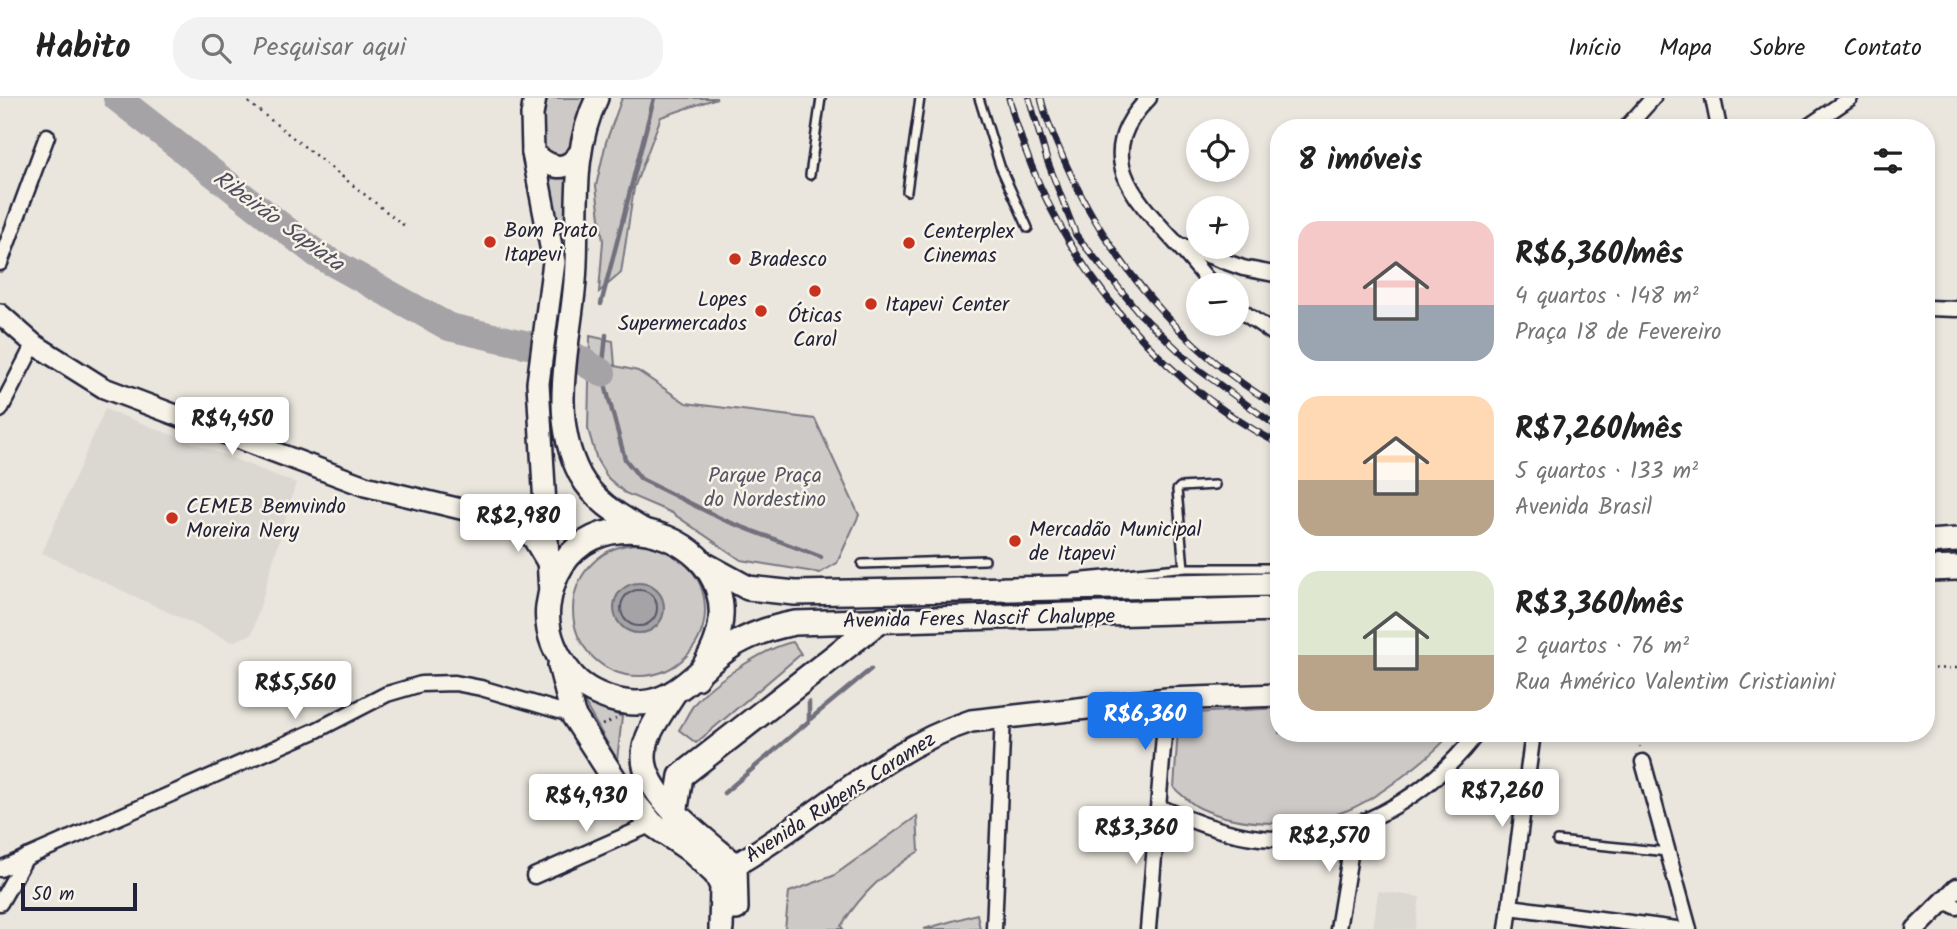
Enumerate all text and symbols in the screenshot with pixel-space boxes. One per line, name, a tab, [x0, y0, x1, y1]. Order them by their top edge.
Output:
search box	[173, 17, 663, 80]
text: Habito	[35, 22, 131, 75]
text: Pesquisar aqui	[253, 27, 406, 69]
icon: search	[197, 29, 235, 67]
text: Início	[1568, 29, 1621, 68]
text: Mapa	[1659, 29, 1712, 68]
text: Sobre	[1750, 29, 1805, 68]
text: Contato	[1843, 29, 1922, 68]
map controls	[1186, 119, 1249, 336]
button: locate	[1186, 119, 1249, 182]
text: 8 imóveis	[1298, 137, 1422, 185]
icon: filters	[1869, 142, 1907, 180]
water label: Ribeirão Sapiata	[205, 162, 353, 283]
button: +	[1186, 196, 1249, 259]
place label: Bom Prato Itapevi	[504, 215, 598, 272]
place label: Centerplex Cinemas	[923, 216, 1015, 273]
text: R$6,360/mês	[1515, 231, 1684, 279]
marker: Bom Prato Itapevi	[482, 234, 498, 250]
marker: Centerplex Cinemas	[901, 235, 917, 251]
place label: Bradesco	[749, 244, 827, 277]
icon: home	[1354, 249, 1438, 333]
marker: Bradesco	[727, 251, 743, 267]
button: −	[1186, 273, 1249, 336]
text: 4 quartos · 148 m²	[1515, 279, 1699, 315]
marker: Óticas Carol	[807, 283, 823, 299]
place label: Lopes Supermercados	[618, 284, 747, 341]
place label: Itapevi Center	[885, 289, 1010, 322]
marker: Itapevi Center	[863, 296, 879, 312]
place label: Óticas Carol	[788, 300, 842, 357]
marker: Lopes Supermercados	[753, 303, 769, 319]
text: Praça 18 de Fevereiro	[1515, 315, 1721, 351]
pin: R$4,450	[167, 398, 297, 457]
text: R$4,450	[191, 402, 273, 438]
text: R$7,260/mês	[1515, 406, 1683, 454]
icon: home	[1354, 424, 1438, 508]
text: 5 quartos · 133 m²	[1515, 454, 1698, 490]
park label: Parque Praça do Nordestino	[704, 460, 826, 517]
text: Avenida Brasil	[1515, 490, 1652, 526]
place label: CEMEB Bemvindo Moreira Nery	[186, 491, 346, 548]
pin: R$2,980	[453, 494, 583, 554]
text: R$2,980	[476, 499, 560, 535]
marker: CEMEB Bemvindo Moreira Nery	[164, 510, 180, 526]
place label: Mercadão Municipal de Itapevi	[1029, 514, 1202, 571]
marker: Mercadão Municipal de Itapevi	[1007, 533, 1023, 549]
text: R$3,360/mês	[1515, 581, 1684, 629]
icon: home	[1354, 599, 1438, 683]
street label: Avenida Feres Nascif Chaluppe	[843, 601, 1116, 638]
text: 2 quartos · 76 m²	[1515, 629, 1689, 665]
pin: R$5,560	[230, 662, 360, 721]
text: Rua Américo Valentim Cristianini	[1515, 665, 1835, 701]
text: R$5,560	[254, 666, 336, 702]
pin: R$6,360	[1080, 692, 1210, 752]
text: R$6,360	[1104, 697, 1186, 733]
street label: Avenida Rubens Caramez	[739, 724, 943, 873]
pin: R$7,260	[1437, 770, 1567, 829]
pin: R$4,930	[521, 774, 651, 834]
text: R$7,260	[1461, 774, 1543, 810]
text: R$4,930	[545, 779, 627, 815]
pin: R$3,360	[1071, 806, 1201, 866]
text: R$3,360	[1095, 811, 1177, 847]
pin: R$2,570	[1264, 814, 1394, 874]
text: R$2,570	[1288, 819, 1370, 855]
scale bar	[21, 880, 136, 912]
text: 50 m	[32, 880, 74, 910]

